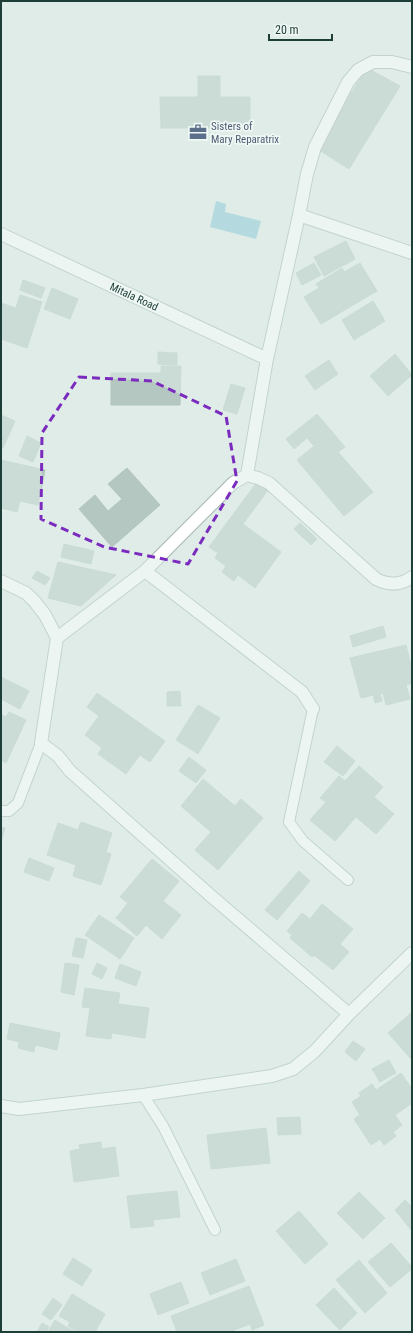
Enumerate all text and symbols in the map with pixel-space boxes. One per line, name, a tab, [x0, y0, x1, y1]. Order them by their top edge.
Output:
scale bar	[269, 16, 332, 42]
text: 20 m	[275, 23, 299, 37]
place label: Sisters of Mary Reparatrix	[211, 120, 279, 146]
office icon: Sisters of Mary Reparatrix	[188, 122, 208, 142]
street label: Mitala Road	[108, 280, 160, 314]

